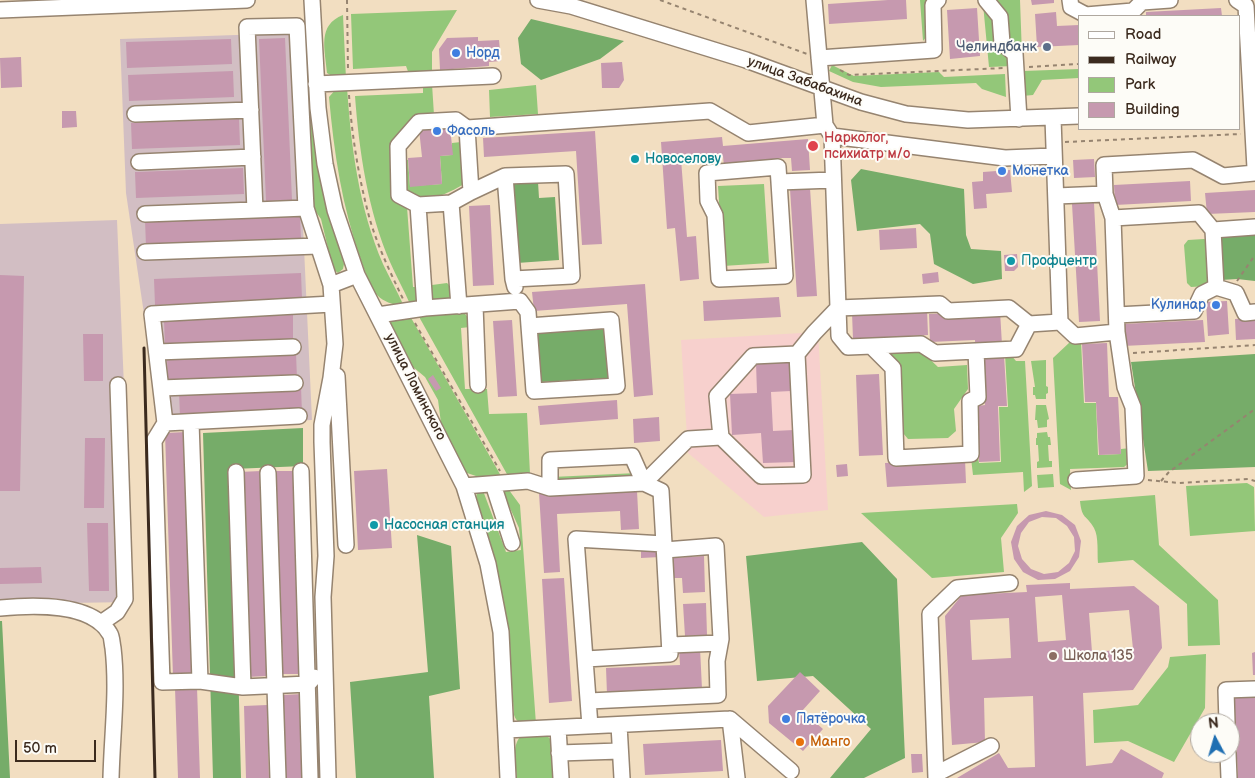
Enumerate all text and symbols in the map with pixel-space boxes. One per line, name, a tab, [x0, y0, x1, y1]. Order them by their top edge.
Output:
legend	[1078, 15, 1240, 130]
text: Road	[1125, 25, 1161, 44]
place label: Челиндбанк	[956, 39, 1037, 55]
marker: Челиндбанк	[1041, 41, 1053, 53]
place label: Норд	[466, 45, 500, 61]
marker: Норд	[450, 47, 462, 59]
text: Railway	[1125, 50, 1176, 69]
street label: улица Забабахина	[745, 53, 865, 111]
text: Park	[1125, 75, 1155, 94]
text: Building	[1125, 100, 1180, 119]
place label: Фасоль	[447, 123, 495, 139]
marker: Фасоль	[431, 125, 443, 137]
place label: Нарколог, психиатр м/о	[824, 130, 910, 162]
marker: Нарколог, психиатр м/о	[806, 139, 820, 153]
place label: Новоселову	[645, 151, 721, 167]
marker: Новоселову	[629, 153, 641, 165]
place label: Монетка	[1012, 163, 1069, 179]
marker: Монетка	[996, 165, 1008, 177]
place label: Профцентр	[1021, 253, 1097, 269]
marker: Профцентр	[1005, 255, 1017, 267]
place label: Кулинар	[1151, 297, 1206, 313]
marker: Кулинар	[1210, 299, 1222, 311]
street label: улица Ломинского	[381, 331, 449, 443]
place label: Насосная станция	[384, 517, 505, 533]
marker: Насосная станция	[368, 519, 380, 531]
place label: Школа 135	[1063, 648, 1133, 664]
marker: Школа 135	[1047, 650, 1059, 662]
place label: Пятёрочка	[796, 711, 866, 727]
marker: Пятёрочка	[780, 713, 792, 725]
north arrow	[1190, 713, 1240, 763]
text: N	[1207, 715, 1220, 733]
scale bar	[18, 730, 99, 762]
place label: Манго	[810, 734, 850, 750]
marker: Манго	[794, 736, 806, 748]
text: 50 m	[23, 739, 57, 758]

